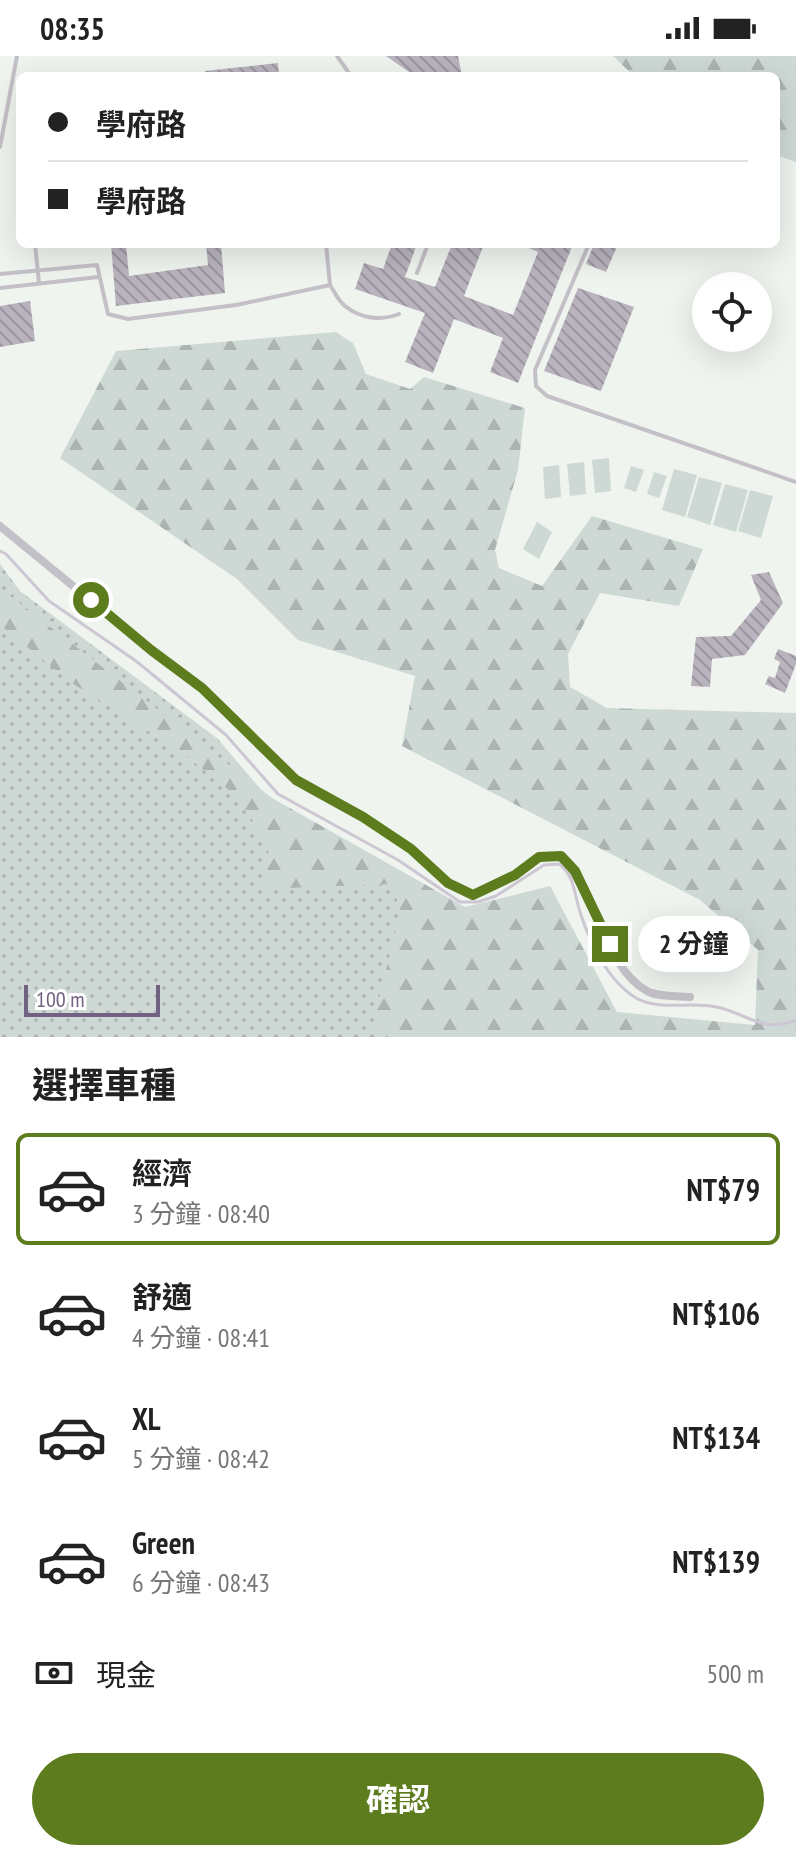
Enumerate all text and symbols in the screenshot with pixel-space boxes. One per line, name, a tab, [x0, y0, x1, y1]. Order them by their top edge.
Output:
text: 08:35	[40, 9, 105, 48]
text: 學府路	[96, 104, 186, 143]
text: 學府路	[96, 181, 186, 220]
map controls	[692, 272, 772, 352]
button: locate	[692, 272, 772, 352]
route start	[73, 582, 109, 618]
callout: 2 分鐘	[638, 916, 750, 972]
route end	[592, 926, 628, 962]
text: 2 分鐘	[659, 927, 729, 960]
scale bar	[24, 981, 160, 1017]
text: 100 m	[36, 985, 85, 1013]
text: 選擇車種	[32, 1061, 176, 1108]
icon: car	[36, 1153, 108, 1225]
text: 經濟	[132, 1153, 192, 1192]
text: NT$79	[687, 1170, 760, 1209]
text: 3 分鐘 · 08:40	[132, 1197, 270, 1230]
icon: car	[36, 1277, 108, 1349]
text: 舒適	[132, 1277, 192, 1316]
text: NT$106	[672, 1294, 760, 1333]
text: 4 分鐘 · 08:41	[132, 1321, 270, 1354]
text: XL	[132, 1399, 161, 1438]
icon: car	[36, 1401, 108, 1473]
text: NT$134	[672, 1418, 760, 1457]
text: 5 分鐘 · 08:42	[132, 1442, 270, 1475]
text: Green	[132, 1523, 195, 1562]
icon: car	[36, 1525, 108, 1597]
text: NT$139	[672, 1542, 760, 1581]
text: 6 分鐘 · 08:43	[132, 1566, 270, 1599]
icon: cash	[32, 1651, 76, 1695]
text: 現金	[96, 1655, 156, 1694]
text: 500 m	[706, 1657, 764, 1690]
button: 確認	[32, 1753, 764, 1845]

